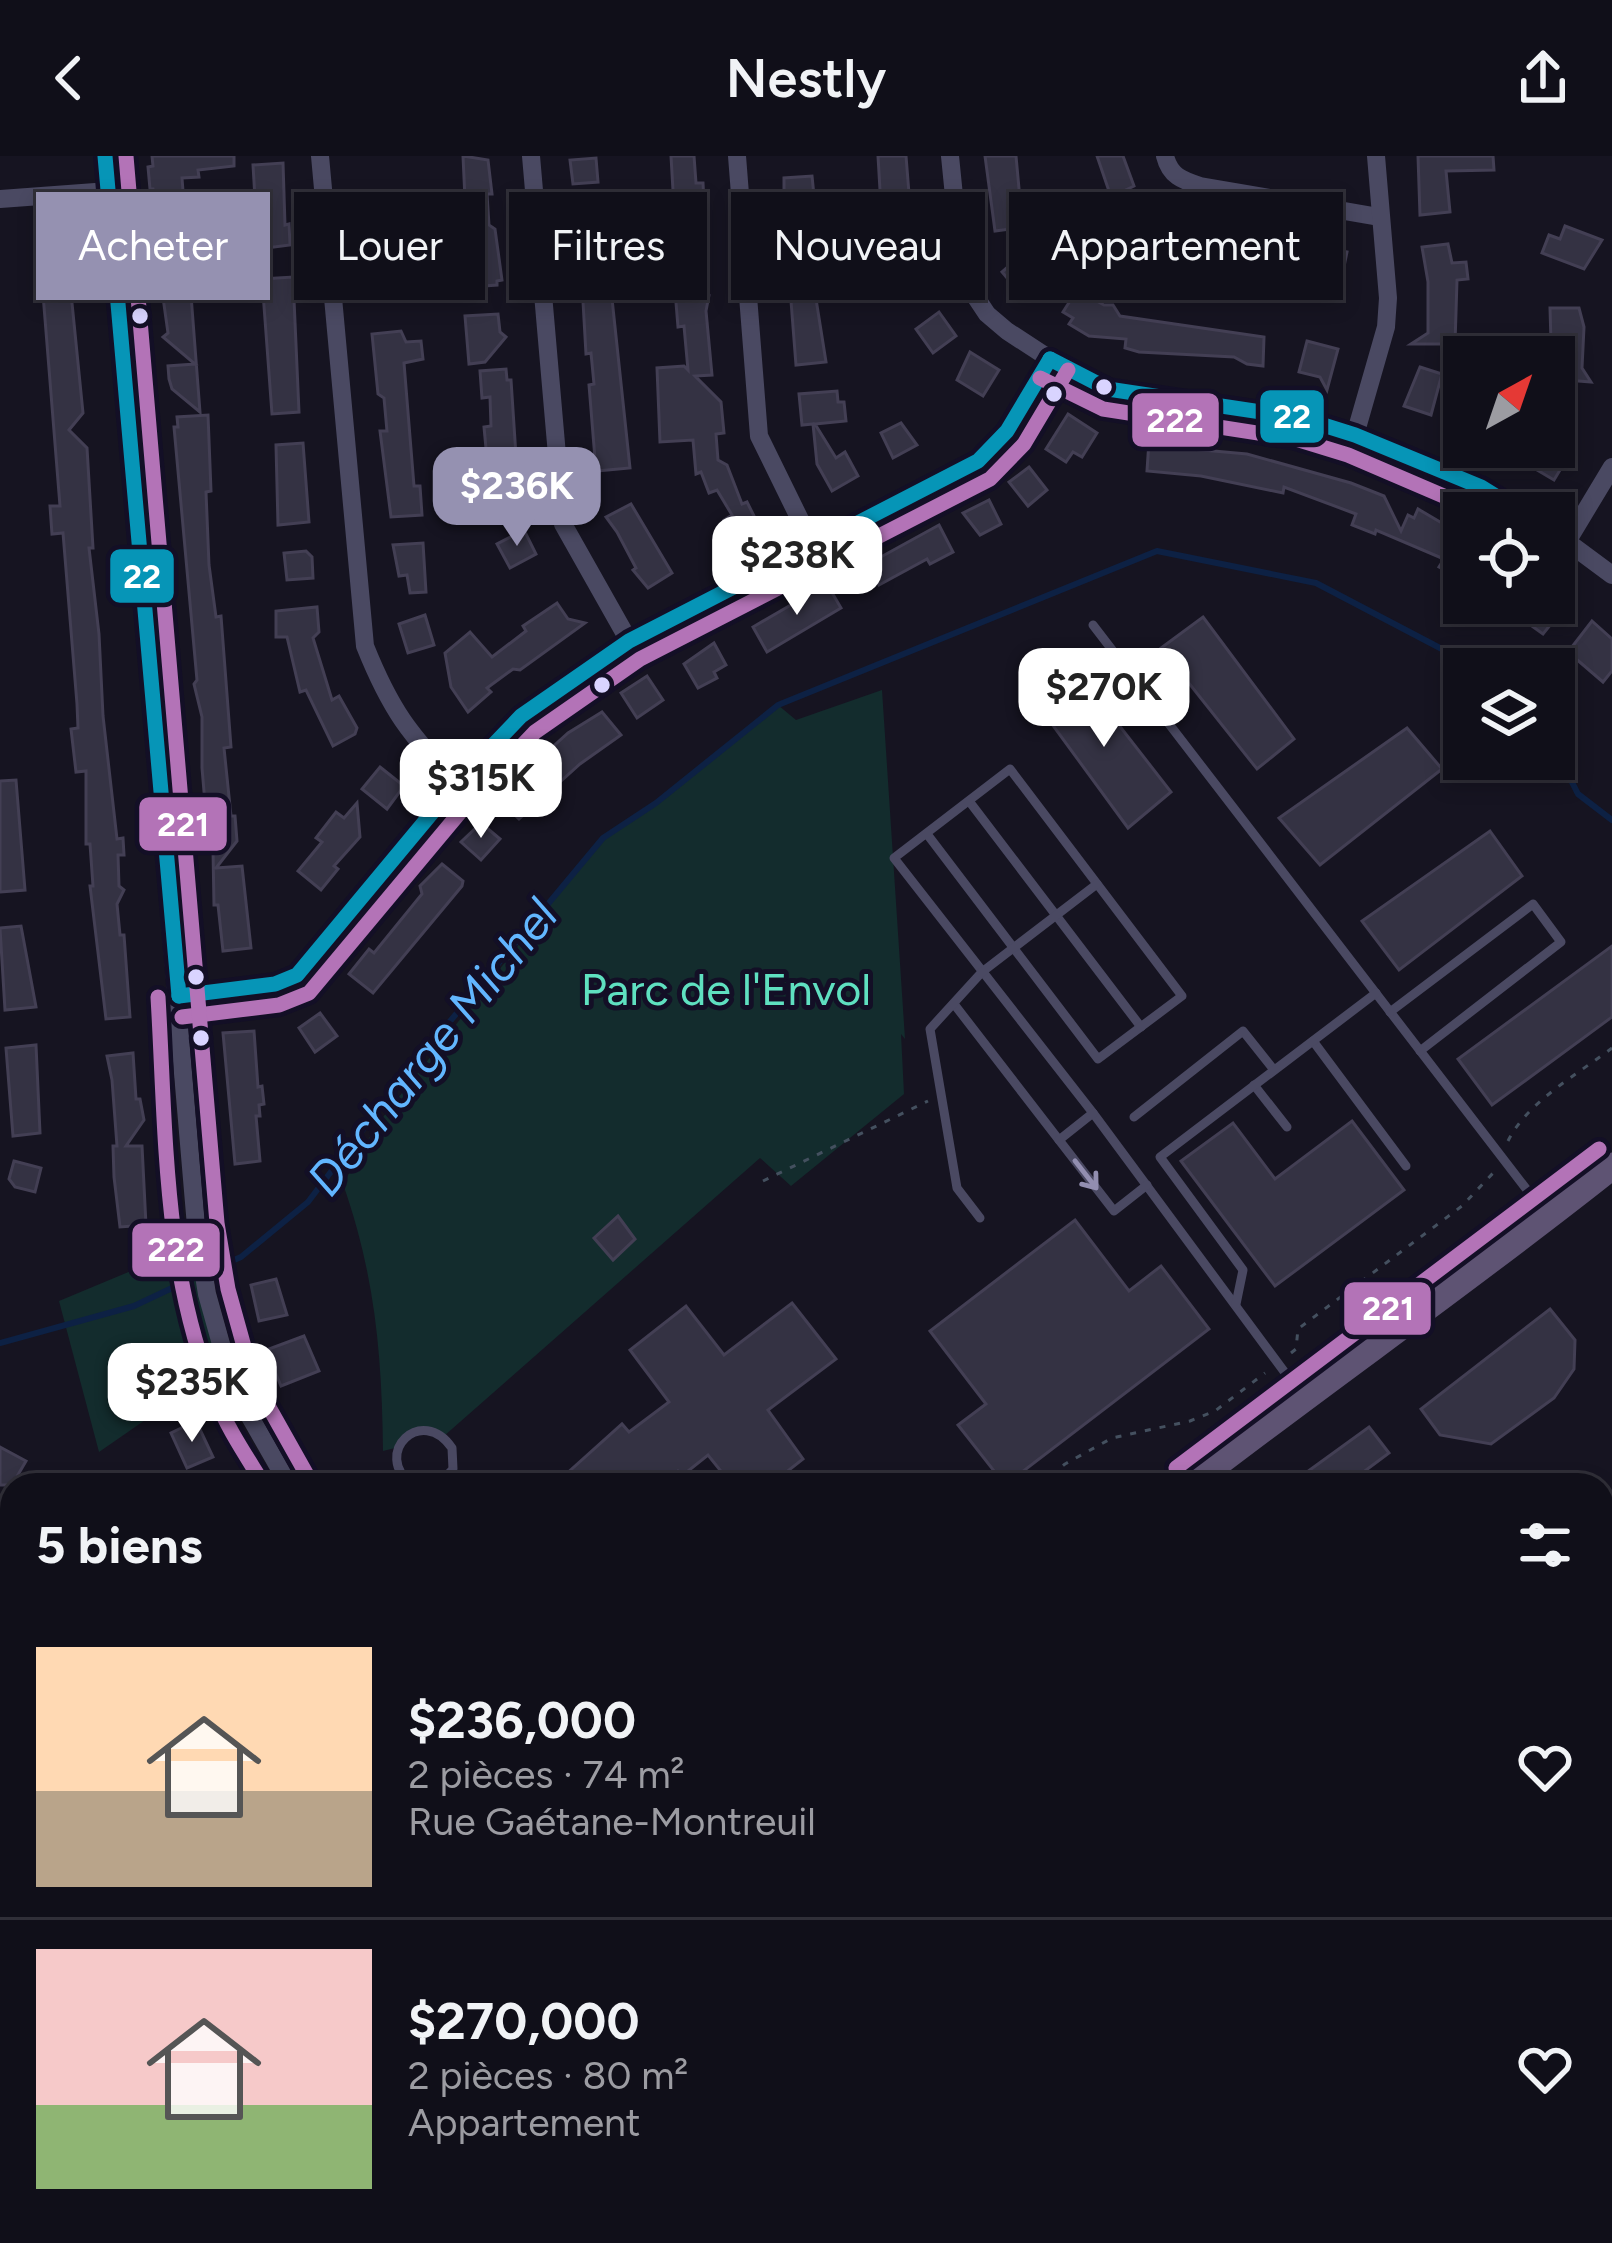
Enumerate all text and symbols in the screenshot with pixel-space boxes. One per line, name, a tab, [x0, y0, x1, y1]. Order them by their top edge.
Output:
icon: back	[36, 45, 102, 111]
icon: share	[1510, 45, 1576, 111]
text: Nestly	[726, 46, 886, 111]
chip: Acheter	[36, 192, 270, 300]
chip: Louer	[294, 192, 485, 300]
chip: Filtres	[509, 192, 707, 300]
chip: Nouveau	[731, 192, 985, 300]
chip: Appartement	[1009, 192, 1343, 300]
unlabelled marker	[129, 305, 151, 327]
north arrow	[1443, 336, 1575, 468]
map controls	[1443, 336, 1575, 780]
unlabelled marker	[1093, 376, 1115, 398]
unlabelled marker	[1043, 383, 1065, 405]
line badge: 22	[1258, 388, 1326, 445]
line badge: 222	[1130, 391, 1221, 449]
text: 22	[1273, 397, 1311, 436]
text: 222	[1146, 401, 1204, 440]
pin: $236K	[433, 447, 601, 549]
text: $236K	[460, 462, 574, 509]
button: locate	[1443, 492, 1575, 624]
pin: $238K	[713, 516, 881, 618]
text: $238K	[739, 531, 855, 578]
line badge: 22	[108, 547, 176, 605]
text: 22	[123, 557, 161, 596]
pin: $270K	[1020, 648, 1188, 750]
button: layers	[1443, 648, 1575, 780]
text: $270K	[1045, 663, 1163, 710]
unlabelled marker	[591, 674, 613, 696]
pin: $315K	[397, 739, 565, 841]
text: $315K	[427, 754, 535, 801]
line badge: 221	[137, 795, 229, 853]
text: 221	[157, 805, 209, 844]
water label: Décharge Michel	[295, 887, 569, 1207]
park label: Parc de l'Envol	[581, 962, 871, 1016]
unlabelled marker	[185, 966, 207, 988]
unlabelled marker	[190, 1027, 212, 1049]
one-way arrow	[1072, 1158, 1099, 1190]
line badge: 222	[130, 1221, 222, 1279]
text: 222	[147, 1230, 205, 1269]
line badge: 221	[1342, 1280, 1433, 1337]
text: 221	[1362, 1289, 1414, 1328]
pin: $235K	[108, 1343, 276, 1445]
text: $235K	[135, 1358, 249, 1405]
icon: filters	[1512, 1512, 1578, 1578]
text: 5 biens	[36, 1515, 203, 1576]
text: $236,000	[408, 1690, 636, 1751]
icon: home	[132, 1695, 276, 1839]
icon: heart	[1512, 1734, 1578, 1800]
text: 2 pièces · 74 m²	[408, 1751, 685, 1798]
text: Rue Gaétane-Montreuil	[408, 1798, 816, 1845]
text: $270,000	[408, 1991, 639, 2052]
icon: home	[132, 1997, 276, 2141]
icon: heart	[1512, 2036, 1578, 2102]
text: 2 pièces · 80 m²	[408, 2052, 688, 2099]
text: Appartement	[408, 2099, 641, 2146]

